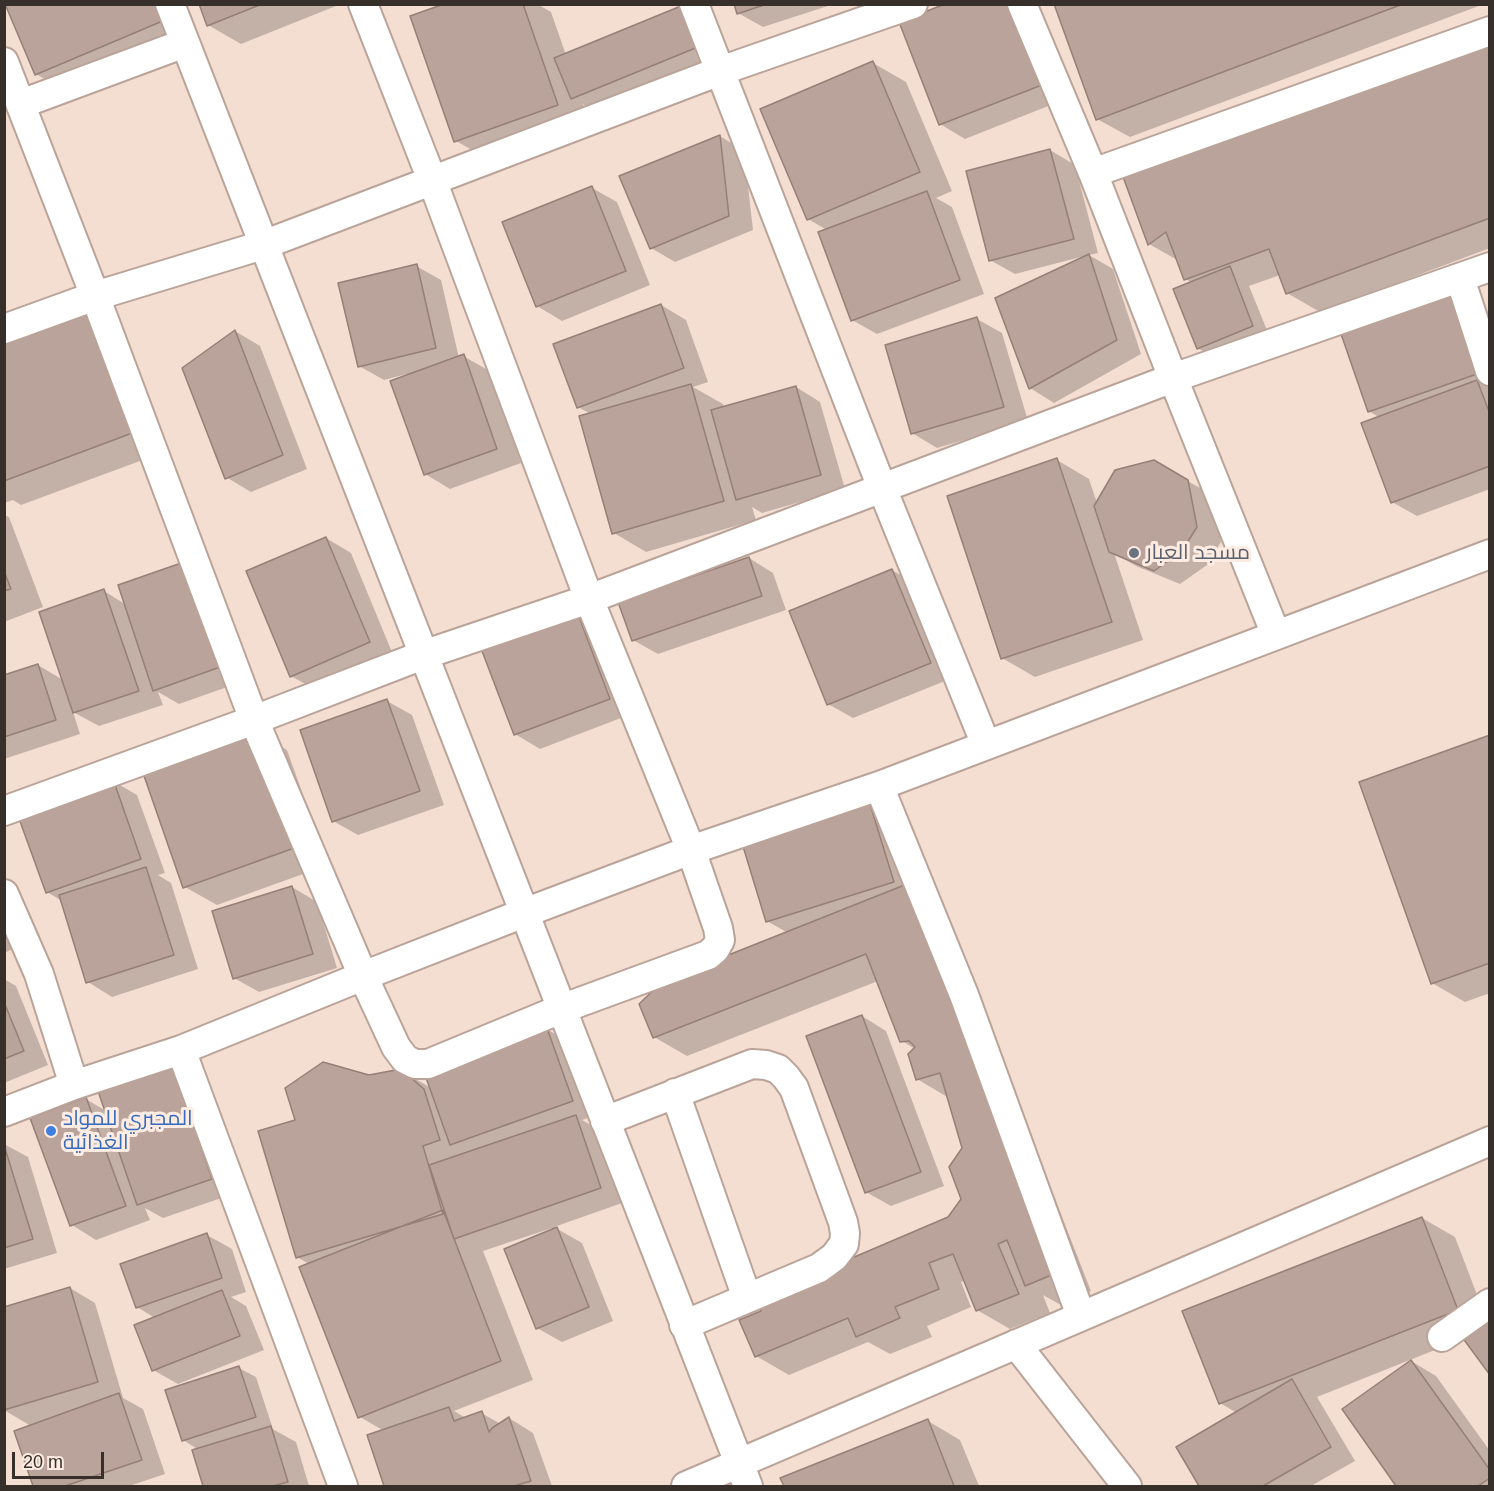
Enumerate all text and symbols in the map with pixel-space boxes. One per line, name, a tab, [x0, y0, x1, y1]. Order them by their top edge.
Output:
place label: مسجد العبار	[1146, 540, 1250, 566]
marker: مسجد العبار	[1127, 546, 1141, 560]
place label: المجبري للمواد الغذائية	[63, 1106, 193, 1156]
marker: المجبري للمواد الغذائية	[44, 1124, 58, 1138]
scale bar	[15, 1440, 106, 1478]
text: 20 m	[23, 1452, 63, 1472]

